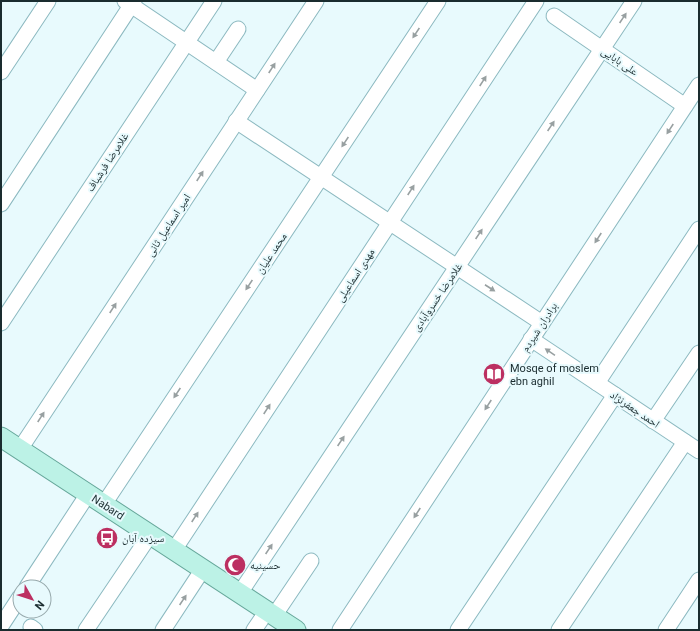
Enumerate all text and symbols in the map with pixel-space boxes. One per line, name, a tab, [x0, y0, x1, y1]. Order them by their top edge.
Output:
one-way arrow	[619, 12, 627, 23]
one-way arrow	[413, 28, 420, 39]
street label: علی بابایی	[599, 44, 641, 79]
one-way arrow	[268, 62, 275, 74]
one-way arrow	[479, 76, 487, 86]
one-way arrow	[547, 121, 555, 131]
one-way arrow	[666, 124, 674, 134]
street label: غلامرضا فرشباف	[84, 130, 131, 194]
one-way arrow	[341, 136, 348, 148]
one-way arrow	[196, 171, 204, 182]
one-way arrow	[407, 184, 415, 195]
street label: امیر اسماعیل ثانی	[143, 192, 193, 259]
one-way arrow	[475, 229, 483, 239]
street label: محمد علیان	[253, 230, 290, 276]
one-way arrow	[594, 233, 602, 243]
street label: مهدی اسماعیلی	[333, 246, 377, 304]
street label: غلامرضا خسروآبادی	[410, 260, 465, 334]
one-way arrow	[245, 280, 253, 290]
one-way arrow	[485, 284, 495, 292]
street label: برادران شیردم	[519, 300, 560, 354]
one-way arrow	[109, 303, 117, 314]
one-way arrow	[545, 348, 555, 356]
library icon: Mosqe of moslem ebn aghil	[481, 361, 507, 387]
place label: Mosqe of moslem ebn aghil	[510, 362, 599, 388]
one-way arrow	[174, 387, 181, 399]
street label: احمد جعفرنژاد	[607, 388, 662, 431]
one-way arrow	[484, 399, 492, 410]
one-way arrow	[263, 404, 271, 414]
one-way arrow	[38, 411, 45, 423]
one-way arrow	[337, 436, 345, 446]
street label: Nabard	[89, 492, 126, 523]
one-way arrow	[413, 508, 421, 518]
one-way arrow	[191, 512, 199, 522]
bus stop icon: سیزده آبان	[94, 525, 120, 551]
place label: سیزده آبان	[122, 532, 164, 545]
one-way arrow	[265, 544, 273, 554]
mosque icon: حسینیه	[222, 552, 248, 578]
place label: حسینیه	[250, 559, 280, 572]
north arrow	[12, 579, 52, 619]
one-way arrow	[179, 594, 187, 605]
text: N	[32, 598, 47, 612]

